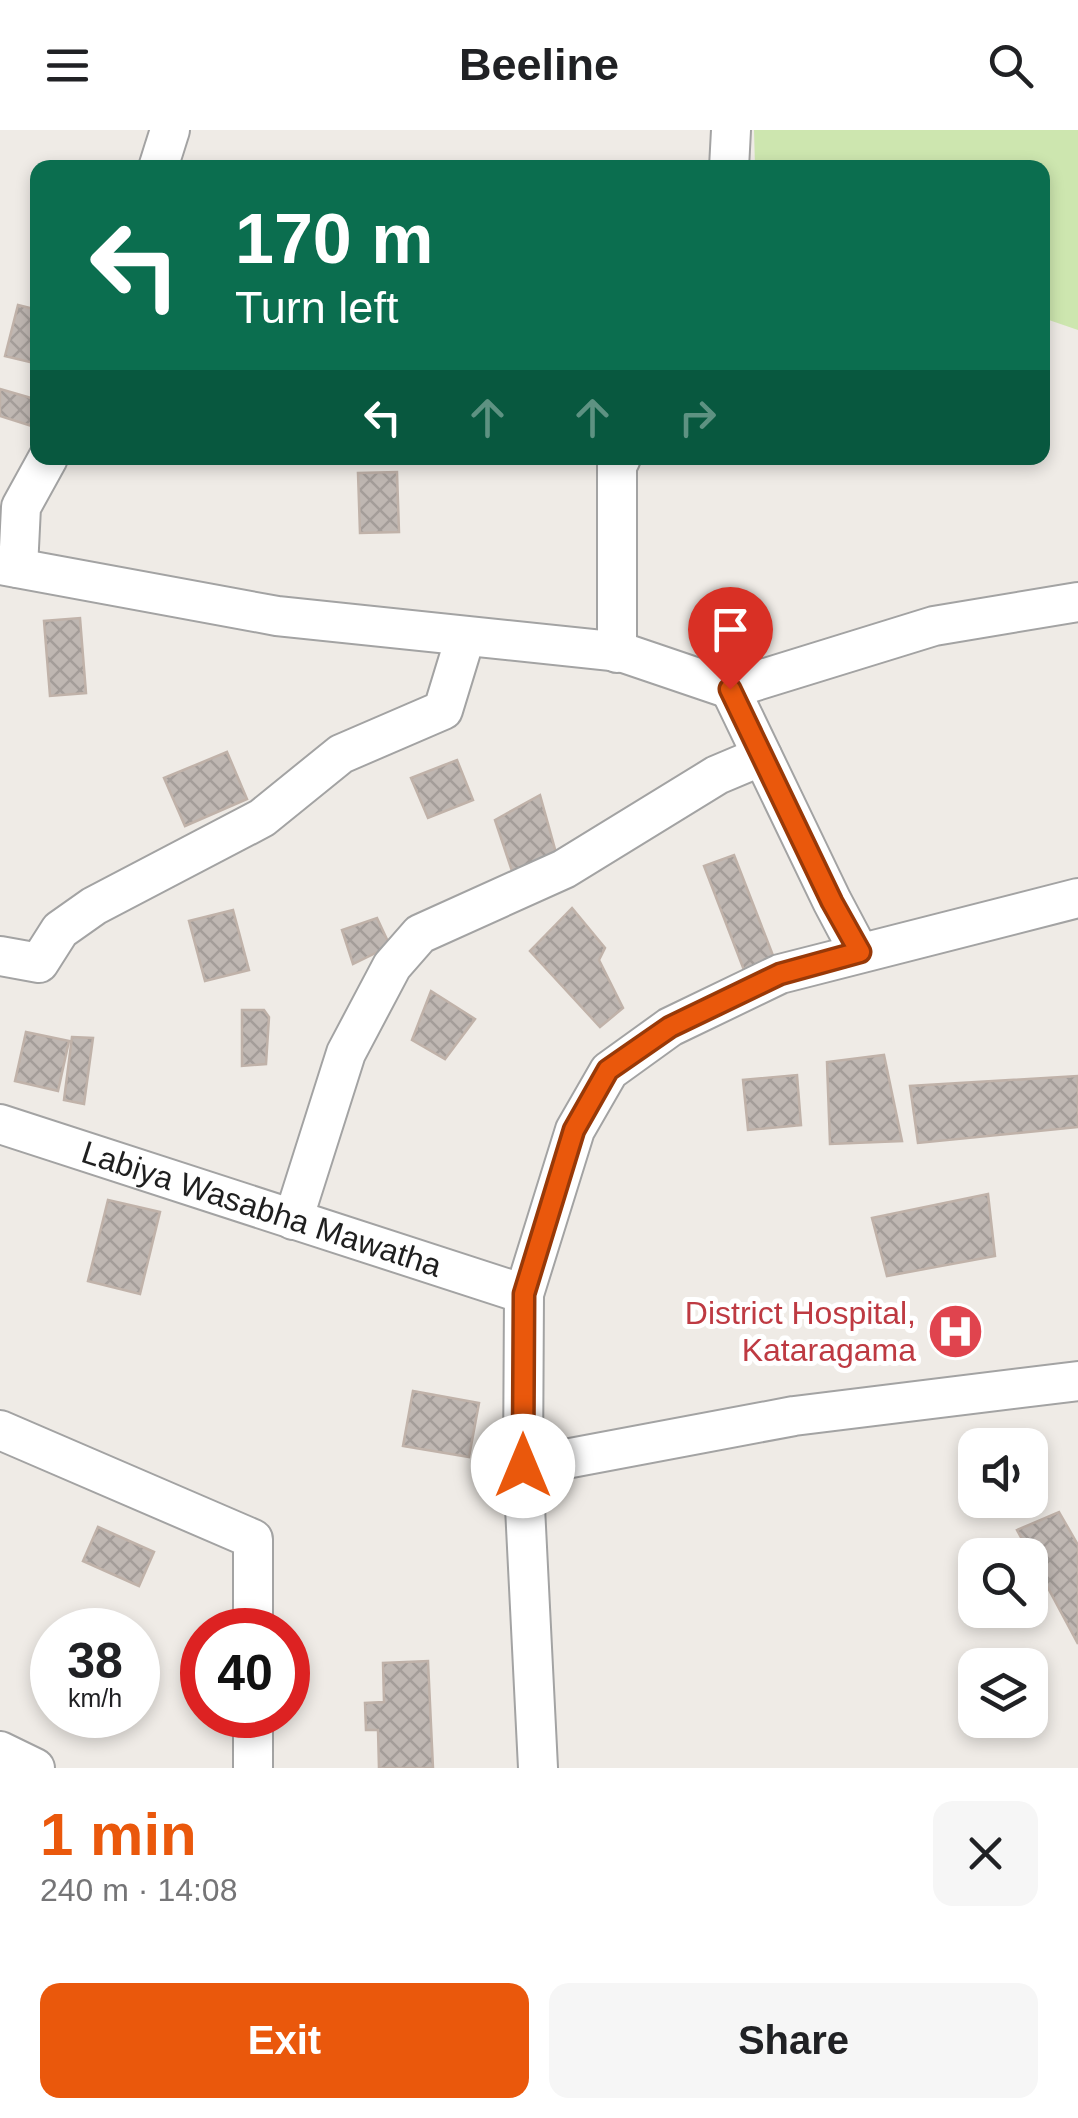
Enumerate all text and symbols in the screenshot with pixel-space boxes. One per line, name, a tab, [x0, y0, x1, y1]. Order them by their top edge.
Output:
icon: menu	[40, 38, 95, 93]
icon: search	[983, 38, 1038, 93]
text: Beeline	[459, 39, 619, 90]
icon: left	[70, 200, 200, 330]
text: 170 m	[235, 200, 433, 278]
text: Turn left	[235, 282, 398, 333]
icon: left	[355, 390, 410, 445]
icon: ahead	[460, 390, 515, 445]
icon: ahead	[565, 390, 620, 445]
icon: right	[670, 390, 725, 445]
pin	[688, 587, 773, 690]
icon: arrive	[703, 602, 758, 657]
street label: Labiya Wasabha Mawatha	[77, 1134, 446, 1284]
place label: District Hospital, Kataragama	[685, 1295, 916, 1368]
hospital icon: District Hospital, Kataragama	[925, 1301, 985, 1361]
position arrow	[471, 1414, 575, 1518]
map controls	[958, 1428, 1048, 1738]
button: sound	[958, 1428, 1048, 1518]
button: search	[958, 1538, 1048, 1628]
speed limit sign: 40	[180, 1608, 310, 1738]
text: 38	[67, 1633, 123, 1689]
button: layers	[958, 1648, 1048, 1738]
text: km/h	[68, 1684, 122, 1712]
text: 1 min	[40, 1801, 197, 1868]
button: close	[933, 1801, 1038, 1906]
text: 240 m · 14:08	[40, 1872, 237, 1908]
button: Exit	[40, 1983, 529, 2098]
button: Share	[549, 1983, 1038, 2098]

